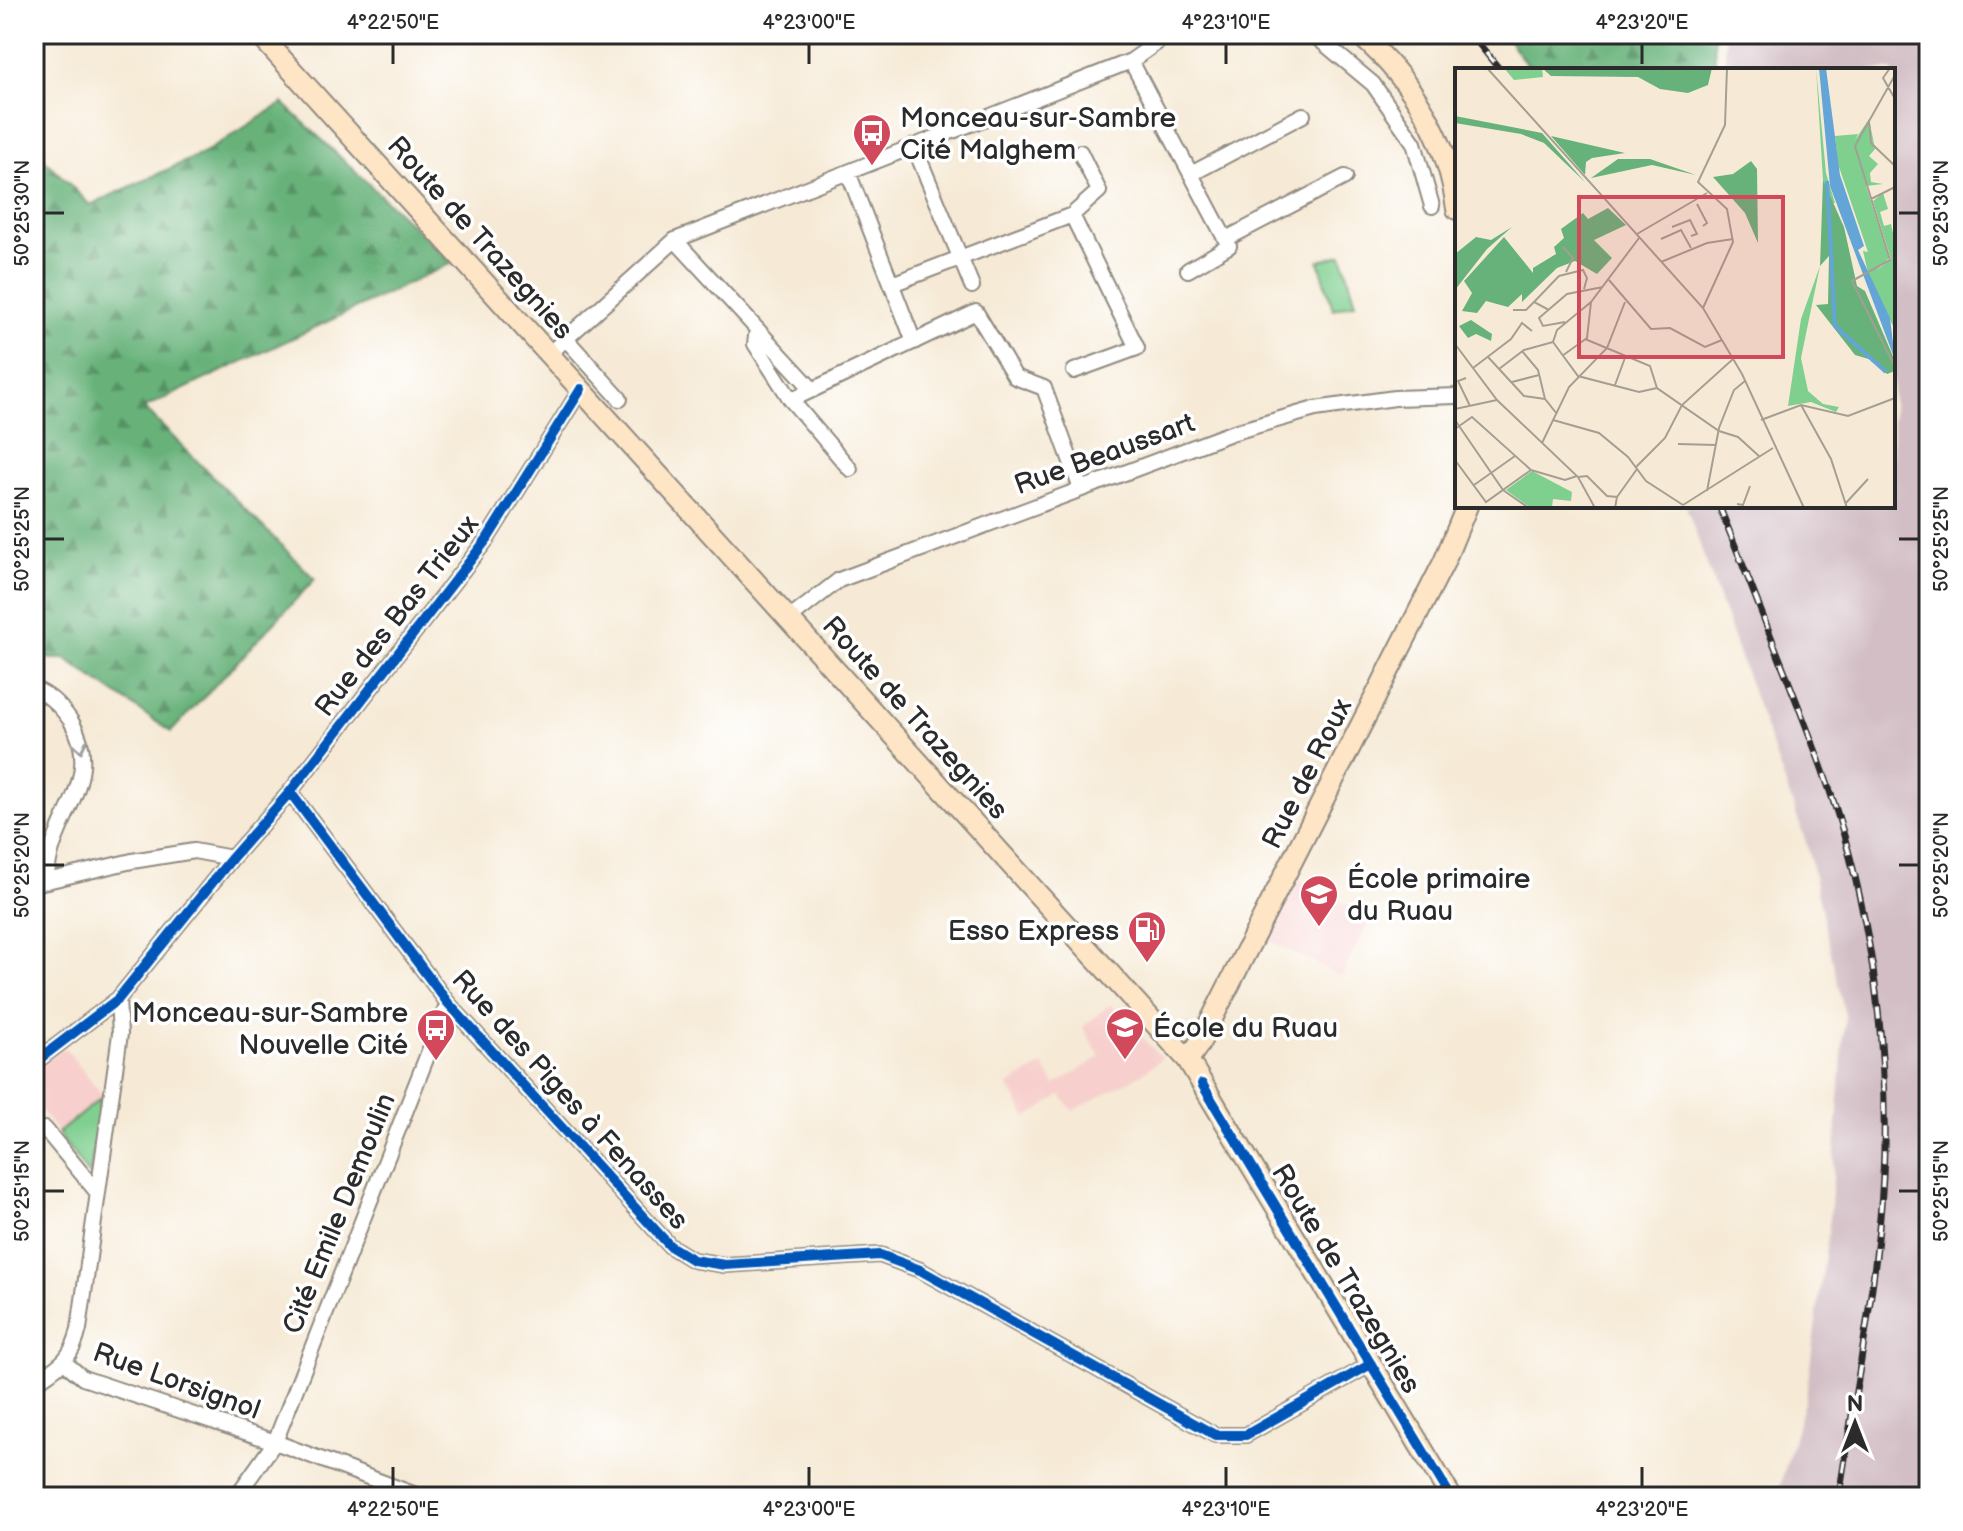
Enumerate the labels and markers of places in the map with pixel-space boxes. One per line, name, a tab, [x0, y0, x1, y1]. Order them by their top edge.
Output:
place label: Monceau-sur-Sambre Cité Malghem	[900, 102, 1176, 167]
bus stop icon: Monceau-sur-Sambre Cité Malghem	[851, 112, 893, 167]
place label: École primaire du Ruau	[1347, 862, 1530, 928]
school or university icon: École primaire du Ruau	[1298, 873, 1340, 928]
fuel station icon: Esso Express	[1126, 909, 1168, 964]
place label: Esso Express	[948, 915, 1119, 948]
place label: Monceau-sur-Sambre Nouvelle Cité	[132, 997, 408, 1062]
school or university icon: École du Ruau	[1104, 1006, 1146, 1061]
bus stop icon: Monceau-sur-Sambre Nouvelle Cité	[415, 1007, 457, 1062]
place label: École du Ruau	[1153, 1011, 1338, 1045]

